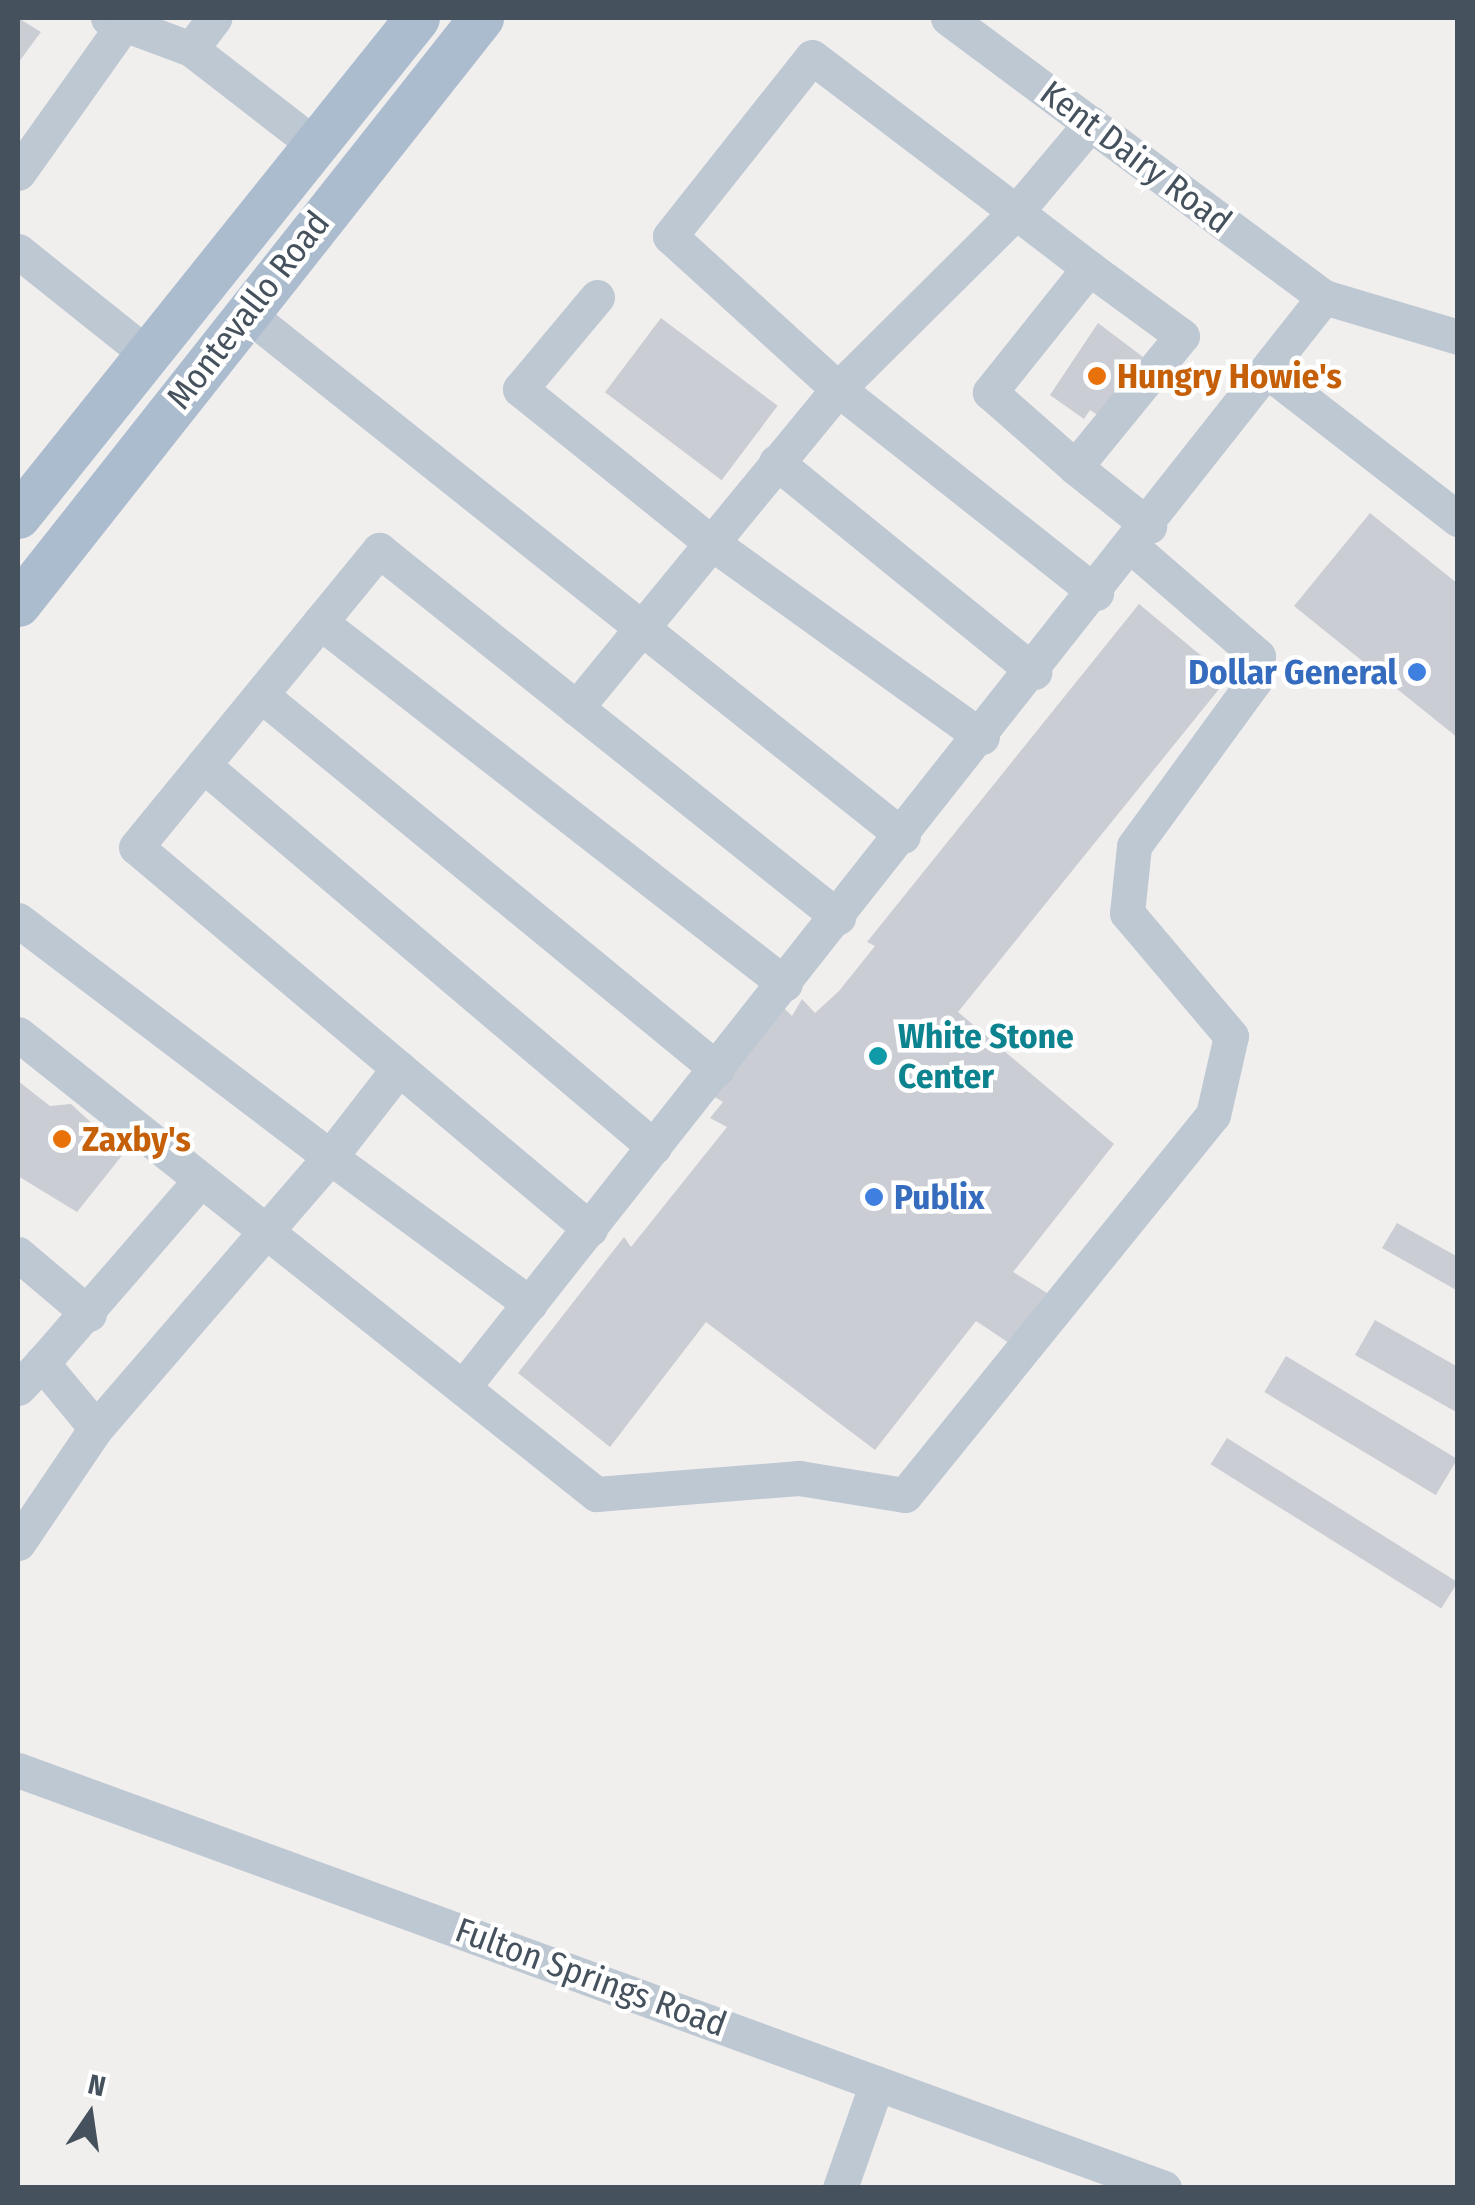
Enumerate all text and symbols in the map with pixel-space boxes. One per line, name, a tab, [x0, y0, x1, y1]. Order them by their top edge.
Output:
street label: Kent Dairy Road	[1032, 72, 1240, 242]
street label: Montevallo Road	[158, 203, 338, 417]
place label: Hungry Howie's	[1117, 355, 1342, 397]
marker: Hungry Howie's	[1086, 365, 1108, 387]
place label: Dollar General	[1188, 651, 1397, 693]
marker: Dollar General	[1406, 661, 1428, 683]
place label: White Stone Center	[898, 1015, 1074, 1097]
marker: White Stone Center	[867, 1045, 889, 1067]
place label: Zaxby's	[82, 1118, 191, 1160]
marker: Zaxby's	[51, 1128, 73, 1150]
place label: Publix	[894, 1176, 985, 1218]
marker: Publix	[863, 1186, 885, 1208]
street label: Fulton Springs Road	[450, 1909, 732, 2045]
north arrow	[40, 2065, 140, 2165]
text: N	[85, 2067, 109, 2103]

